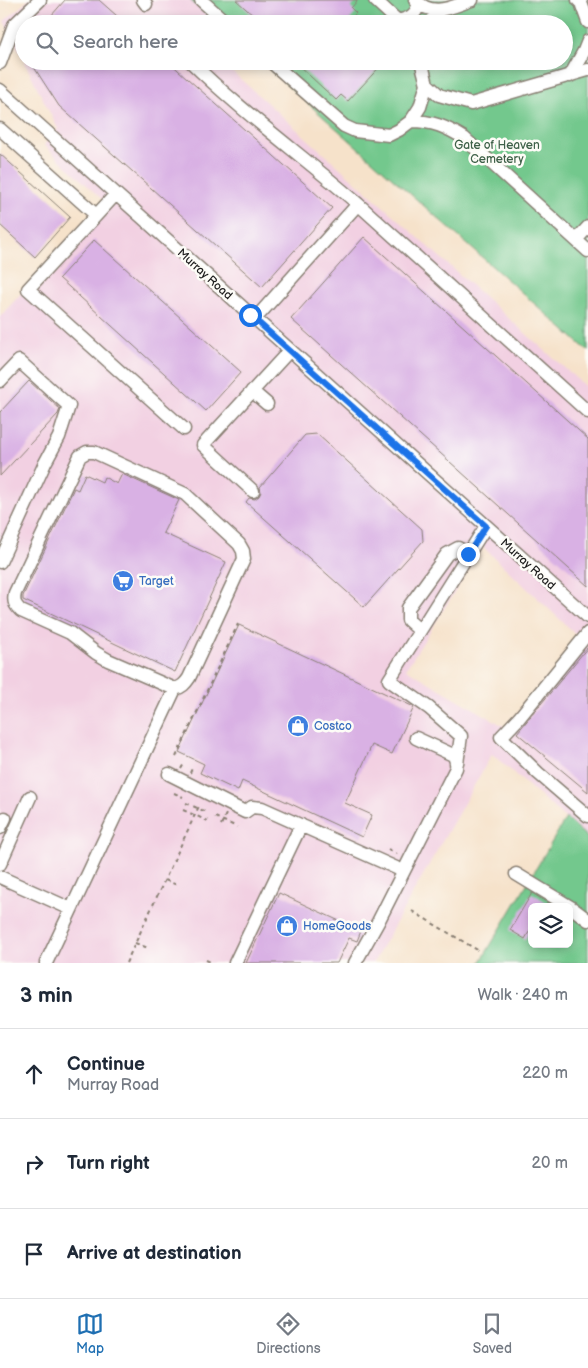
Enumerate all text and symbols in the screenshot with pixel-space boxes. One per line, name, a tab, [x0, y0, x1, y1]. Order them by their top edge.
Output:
search box	[15, 15, 573, 70]
icon: search	[33, 29, 61, 57]
text: Search here	[73, 31, 178, 54]
park label: Gate of Heaven Cemetery	[454, 138, 540, 167]
street label: Murray Road	[174, 246, 235, 303]
route start	[239, 304, 262, 327]
street label: Murray Road	[497, 536, 558, 593]
route end	[457, 543, 480, 566]
supermarket icon: Target	[111, 569, 135, 593]
place label: Target	[139, 574, 174, 589]
shop icon: Costco	[286, 714, 310, 738]
place label: Costco	[314, 719, 352, 734]
map controls	[528, 903, 573, 948]
button: layers	[528, 903, 573, 948]
shop icon: HomeGoods	[275, 914, 299, 938]
place label: HomeGoods	[303, 919, 371, 934]
text: 3 min	[20, 983, 73, 1008]
text: Walk · 240 m	[478, 986, 568, 1005]
text: Continue	[67, 1053, 145, 1076]
icon: ahead	[20, 1060, 48, 1088]
text: 220 m	[522, 1064, 568, 1083]
text: Murray Road	[67, 1076, 159, 1095]
icon: right	[20, 1150, 48, 1178]
text: Turn right	[67, 1152, 150, 1175]
text: 20 m	[532, 1154, 568, 1173]
icon: arrive	[20, 1240, 48, 1268]
text: Arrive at destination	[67, 1242, 242, 1265]
tab: Map	[76, 1310, 104, 1357]
tab: Directions	[256, 1310, 321, 1357]
tab: Saved	[473, 1310, 512, 1357]

